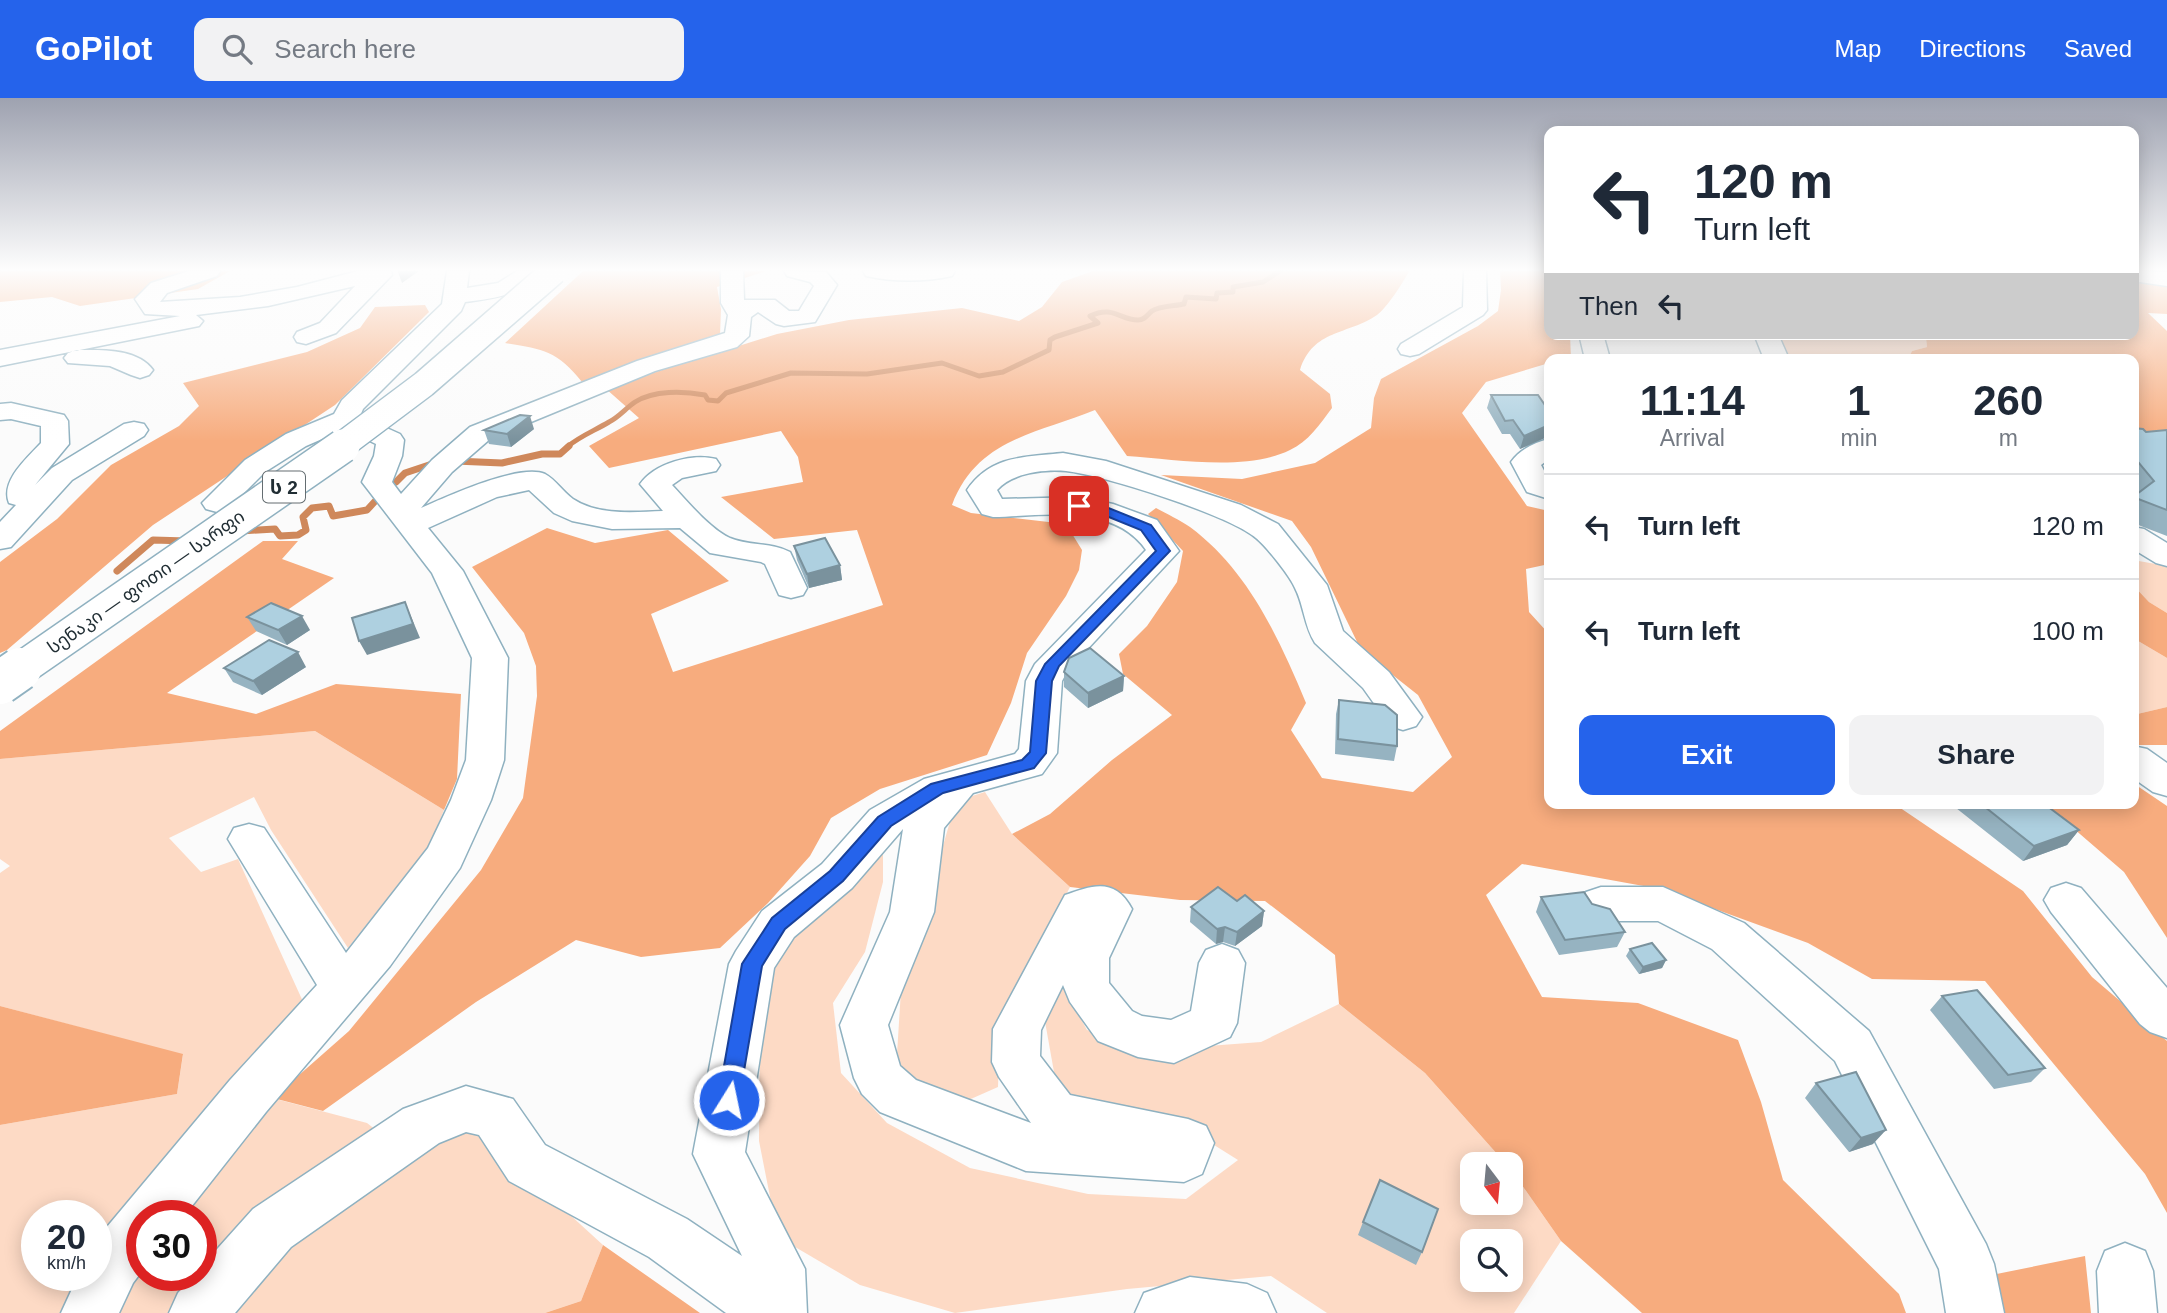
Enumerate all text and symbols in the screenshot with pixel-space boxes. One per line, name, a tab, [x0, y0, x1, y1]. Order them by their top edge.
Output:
search box	[194, 18, 684, 81]
text: GoPilot	[35, 30, 152, 67]
icon: search	[218, 30, 256, 68]
text: Search here	[274, 34, 416, 64]
text: Map	[1835, 35, 1881, 62]
text: Directions	[1919, 35, 2026, 62]
text: Saved	[2064, 35, 2132, 62]
icon: left	[1579, 154, 1670, 245]
text: 120 m	[1694, 154, 1833, 208]
text: Turn left	[1694, 211, 1810, 247]
icon: left	[1652, 287, 1690, 325]
text: Then	[1579, 291, 1638, 321]
text: 11:14	[1640, 377, 1745, 424]
text: 1	[1847, 377, 1871, 424]
text: 260	[1973, 377, 2043, 424]
text: Arrival	[1660, 425, 1725, 451]
text: min	[1840, 425, 1878, 451]
text: m	[1999, 425, 2018, 451]
road number: ს 2	[263, 472, 305, 502]
pin	[1049, 476, 1109, 536]
icon: arrive	[1060, 487, 1098, 525]
street label: სენაკი — ფოთი — სარფი	[44, 506, 249, 659]
icon: left	[1579, 508, 1617, 546]
text: Turn left	[1638, 511, 1740, 541]
text: 120 m	[2032, 511, 2104, 541]
icon: left	[1579, 613, 1617, 651]
text: Turn left	[1638, 616, 1740, 646]
text: 100 m	[2032, 616, 2104, 646]
button: Exit	[1579, 715, 1835, 795]
button: Share	[1849, 715, 2104, 795]
position arrow	[692, 1063, 766, 1137]
north arrow	[1460, 1152, 1522, 1214]
map controls	[1460, 1152, 1523, 1292]
speed limit sign: 30	[126, 1200, 217, 1291]
text: 20	[47, 1217, 86, 1256]
button: search	[1460, 1229, 1523, 1292]
text: km/h	[47, 1253, 86, 1273]

